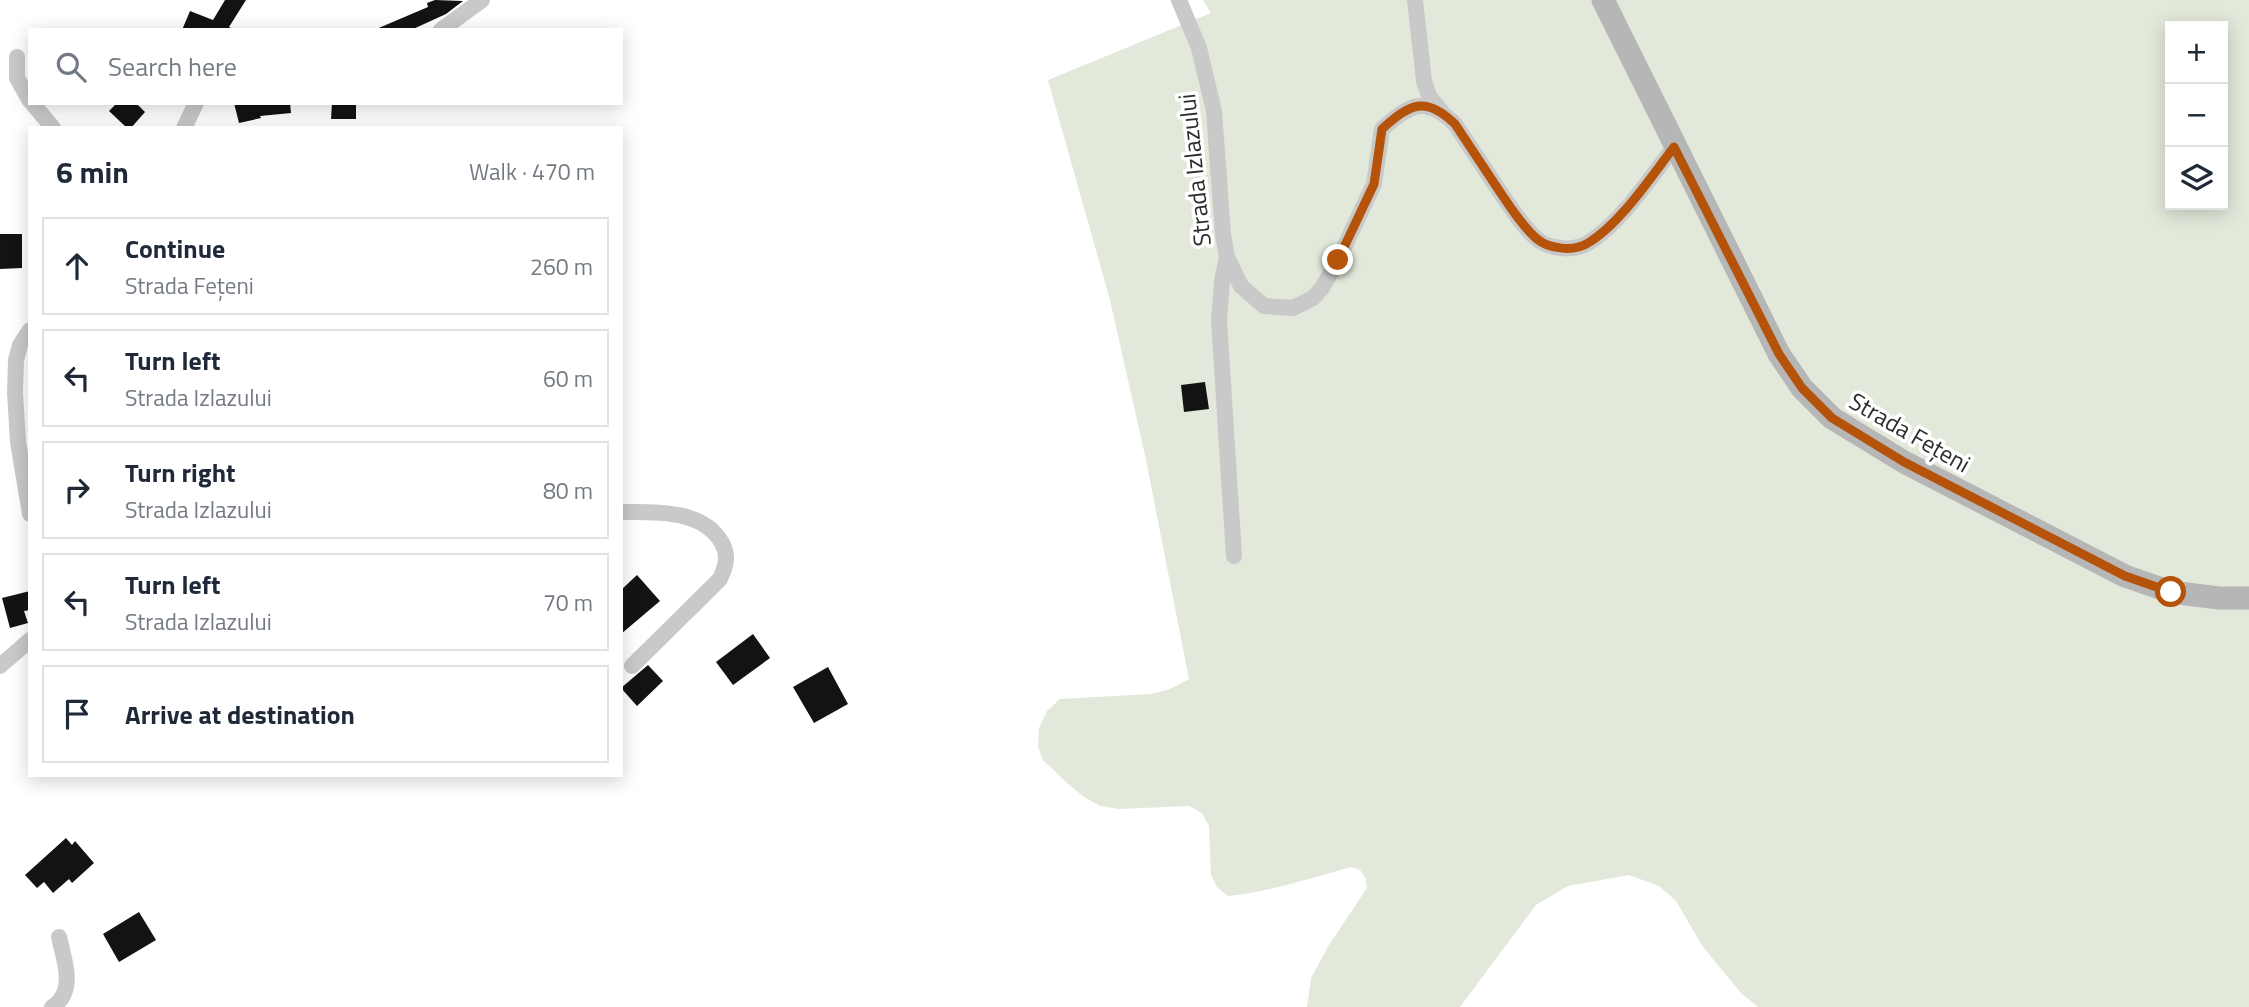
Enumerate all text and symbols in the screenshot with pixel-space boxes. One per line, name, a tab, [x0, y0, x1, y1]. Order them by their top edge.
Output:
map controls	[2165, 21, 2228, 210]
button: +	[2165, 21, 2228, 84]
search box	[28, 28, 623, 105]
text: Search here	[108, 47, 237, 86]
icon: search	[52, 48, 90, 86]
button: −	[2165, 84, 2228, 147]
street label: Strada Izlazului	[1168, 92, 1220, 248]
button: layers	[2165, 147, 2228, 210]
text: 6 min	[56, 149, 129, 195]
text: Walk · 470 m	[469, 154, 595, 189]
text: Continue	[125, 229, 225, 268]
route end	[1322, 244, 1353, 275]
icon: ahead	[58, 247, 96, 285]
text: 260 m	[530, 249, 593, 284]
text: Strada Fețeni	[125, 268, 254, 303]
text: Turn left	[125, 341, 220, 380]
icon: left	[58, 359, 96, 397]
text: 60 m	[543, 361, 593, 396]
text: Strada Izlazului	[125, 380, 272, 415]
street label: Strada Fețeni	[1843, 383, 1977, 481]
text: Turn right	[125, 453, 236, 492]
icon: right	[58, 471, 96, 509]
text: 80 m	[543, 473, 593, 508]
text: Strada Izlazului	[125, 492, 272, 527]
text: Turn left	[125, 565, 220, 604]
route start	[2155, 576, 2186, 607]
icon: left	[58, 583, 96, 621]
text: 70 m	[543, 585, 593, 620]
text: Strada Izlazului	[125, 604, 272, 639]
icon: arrive	[58, 695, 96, 733]
text: Arrive at destination	[125, 695, 355, 734]

